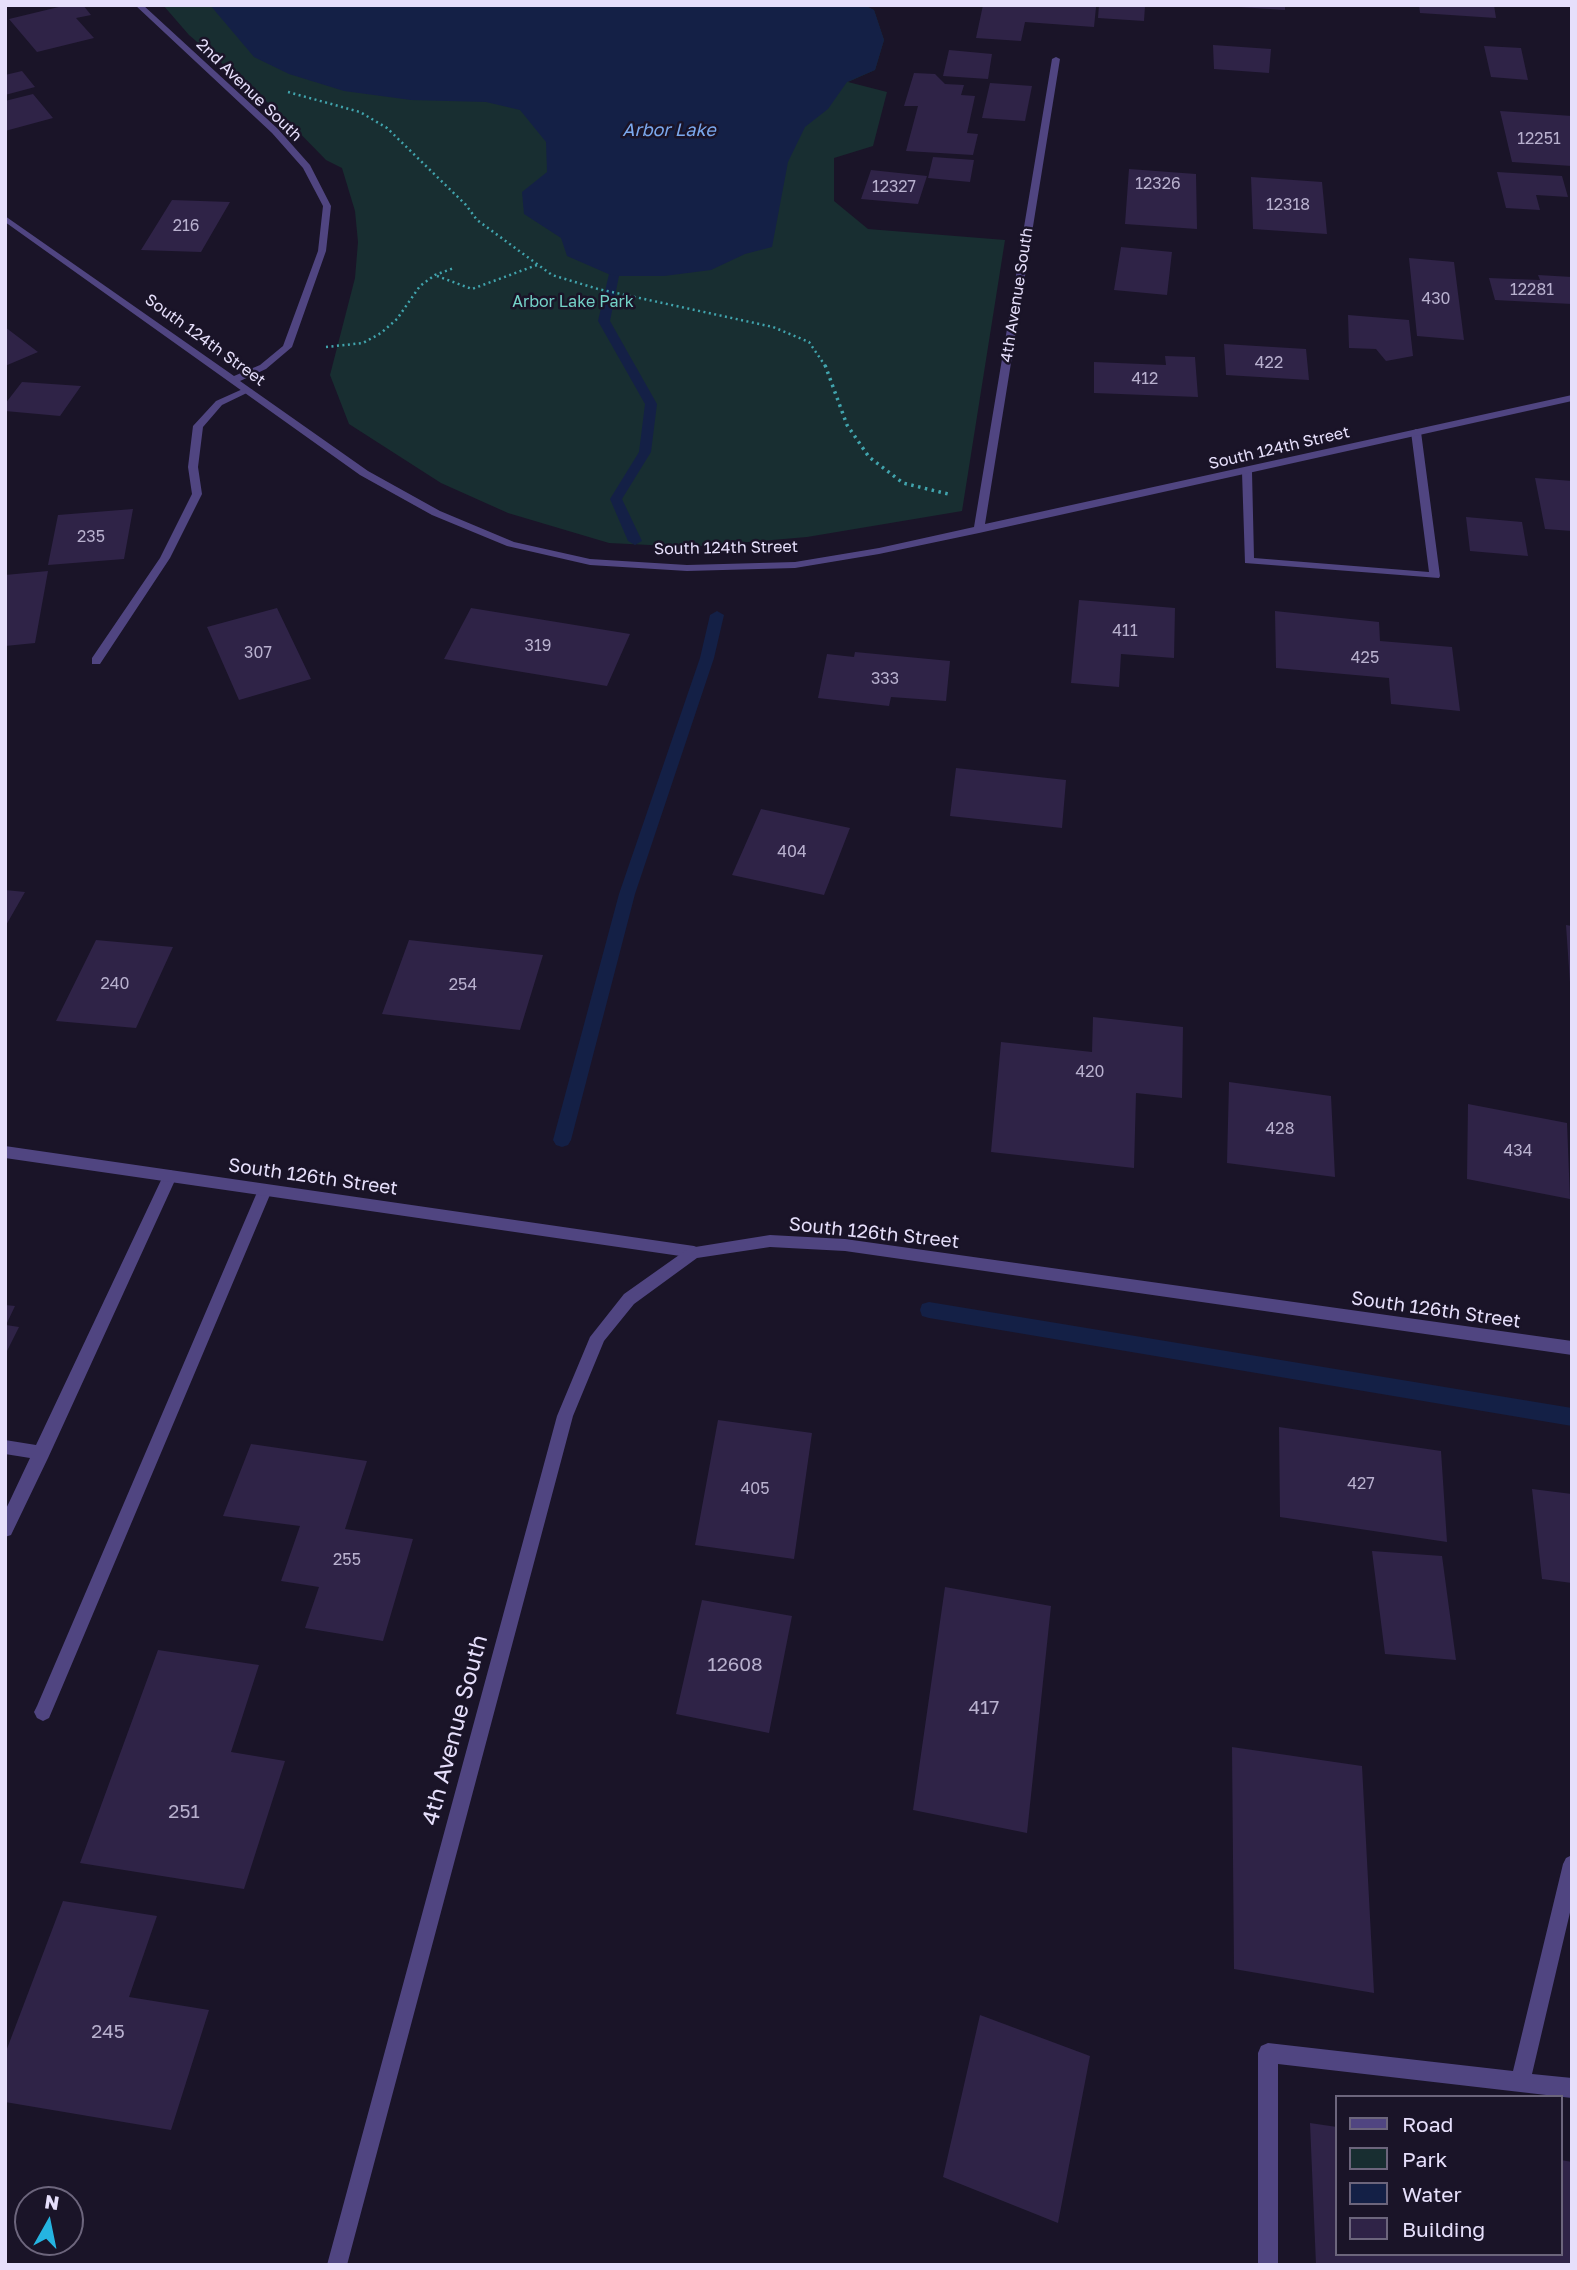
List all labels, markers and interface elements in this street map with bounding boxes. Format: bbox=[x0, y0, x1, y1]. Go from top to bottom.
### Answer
street label: 2nd Avenue South bbox=[192, 35, 306, 145]
water label: Arbor Lake bbox=[622, 119, 716, 141]
house number: 12251 bbox=[1517, 129, 1561, 149]
house number: 12326 bbox=[1135, 174, 1181, 194]
house number: 12327 bbox=[872, 177, 916, 197]
house number: 12318 bbox=[1266, 195, 1310, 215]
house number: 216 bbox=[173, 216, 199, 236]
street label: 4th Avenue South bbox=[997, 226, 1037, 364]
house number: 12281 bbox=[1510, 280, 1554, 300]
house number: 430 bbox=[1421, 289, 1451, 309]
street label: South 124th Street bbox=[141, 290, 269, 390]
park label: Arbor Lake Park bbox=[512, 292, 634, 312]
house number: 422 bbox=[1255, 353, 1283, 373]
house number: 412 bbox=[1132, 369, 1158, 389]
street label: South 124th Street bbox=[1207, 422, 1351, 474]
house number: 235 bbox=[77, 527, 105, 547]
street label: South 124th Street bbox=[654, 537, 798, 559]
house number: 411 bbox=[1112, 621, 1138, 641]
house number: 319 bbox=[525, 636, 551, 656]
house number: 307 bbox=[244, 643, 272, 663]
house number: 425 bbox=[1351, 648, 1379, 668]
house number: 333 bbox=[871, 669, 899, 689]
house number: 404 bbox=[777, 842, 807, 862]
house number: 240 bbox=[101, 974, 129, 994]
house number: 254 bbox=[449, 975, 477, 995]
house number: 420 bbox=[1076, 1062, 1104, 1082]
house number: 428 bbox=[1266, 1119, 1294, 1139]
house number: 434 bbox=[1504, 1141, 1532, 1161]
street label: South 126th Street bbox=[227, 1154, 399, 1200]
street label: South 126th Street bbox=[788, 1213, 960, 1253]
street label: South 126th Street bbox=[1350, 1287, 1522, 1333]
house number: 427 bbox=[1347, 1474, 1375, 1494]
house number: 405 bbox=[741, 1479, 769, 1499]
house number: 255 bbox=[333, 1550, 361, 1570]
street label: 4th Avenue South bbox=[416, 1632, 494, 1828]
house number: 12608 bbox=[707, 1654, 763, 1676]
house number: 417 bbox=[969, 1697, 999, 1719]
house number: 251 bbox=[168, 1801, 200, 1823]
house number: 245 bbox=[91, 2021, 125, 2043]
legend bbox=[1336, 2095, 1563, 2256]
text: Road bbox=[1402, 2111, 1453, 2137]
text: Park bbox=[1402, 2146, 1447, 2172]
text: Water bbox=[1402, 2181, 1462, 2207]
north arrow bbox=[14, 2186, 84, 2256]
text: N bbox=[43, 2189, 61, 2214]
text: Building bbox=[1402, 2216, 1485, 2242]

